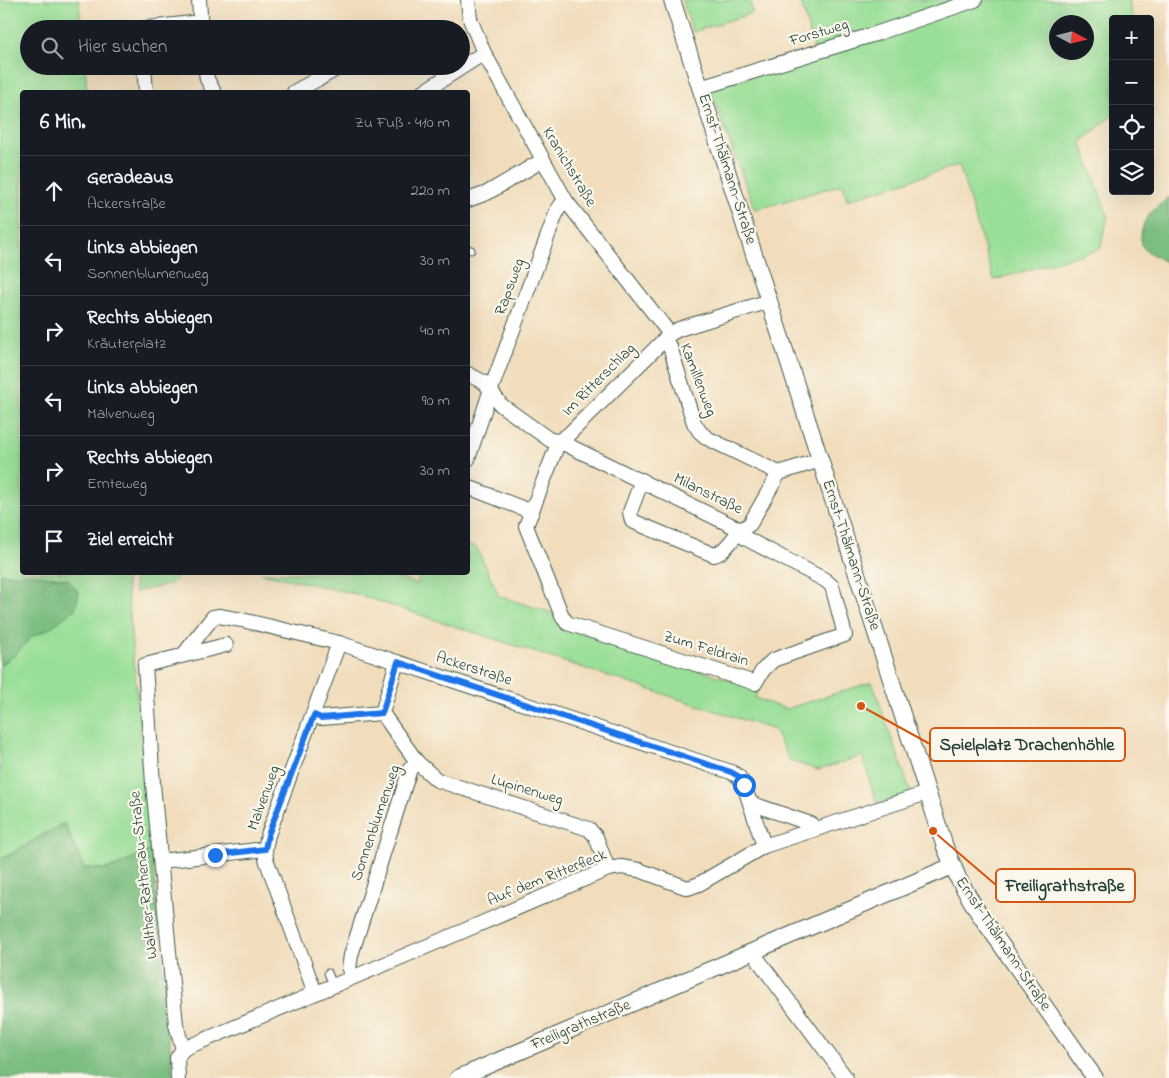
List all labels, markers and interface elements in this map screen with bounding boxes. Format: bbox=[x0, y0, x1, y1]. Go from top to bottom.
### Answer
street label: Forstweg bbox=[786, 13, 851, 54]
north arrow bbox=[1049, 15, 1094, 60]
map controls bbox=[1109, 15, 1154, 195]
button: + bbox=[1109, 15, 1154, 60]
search box bbox=[20, 20, 470, 75]
icon: search bbox=[38, 34, 66, 62]
text: Hier suchen bbox=[78, 34, 167, 61]
button: − bbox=[1109, 60, 1154, 105]
street label: Ernst-Thälmann-Straße bbox=[691, 91, 763, 248]
button: locate bbox=[1109, 105, 1154, 150]
text: 6 Min. bbox=[40, 108, 86, 138]
text: Zu Fuß · 410 m bbox=[355, 111, 450, 135]
street label: Kranichstraße bbox=[536, 122, 603, 212]
button: layers bbox=[1109, 150, 1154, 195]
text: Geradeaus bbox=[87, 165, 174, 192]
icon: ahead bbox=[40, 177, 68, 205]
text: 220 m bbox=[411, 179, 450, 203]
text: Ackerstraße bbox=[87, 192, 166, 216]
text: Links abbiegen bbox=[87, 235, 198, 262]
icon: left bbox=[40, 247, 68, 275]
text: 30 m bbox=[420, 249, 450, 273]
street label: Rapsweg bbox=[489, 255, 531, 319]
text: Sonnenblumenweg bbox=[87, 262, 209, 286]
text: Rechts abbiegen bbox=[87, 305, 212, 332]
icon: right bbox=[40, 317, 68, 345]
text: 40 m bbox=[420, 319, 450, 343]
text: Kräuterplatz bbox=[87, 332, 166, 356]
street label: Im Ritterschlag bbox=[557, 338, 641, 422]
street label: Kamillenweg bbox=[673, 340, 723, 420]
text: Links abbiegen bbox=[87, 375, 198, 402]
icon: left bbox=[40, 387, 68, 415]
text: 90 m bbox=[422, 389, 450, 413]
text: Malvenweg bbox=[87, 402, 155, 426]
text: Rechts abbiegen bbox=[87, 445, 212, 472]
icon: right bbox=[40, 457, 68, 485]
text: 30 m bbox=[420, 459, 450, 483]
street label: Milanstraße bbox=[669, 467, 747, 521]
text: Ernteweg bbox=[87, 472, 147, 496]
street label: Ernst-Thälmann-Straße bbox=[815, 477, 887, 634]
icon: arrive bbox=[40, 527, 68, 555]
text: Ziel erreicht bbox=[87, 527, 174, 554]
street label: Zum Feldrain bbox=[660, 625, 752, 673]
street label: Ackerstraße bbox=[433, 645, 516, 693]
callout: Spielplatz Drachenhöhle bbox=[930, 728, 1125, 761]
text: Spielplatz Drachenhöhle bbox=[940, 733, 1115, 759]
street label: Malvenweg bbox=[241, 762, 287, 834]
street label: Sonnenblumenweg bbox=[345, 762, 407, 884]
street label: Lupinenweg bbox=[488, 768, 566, 812]
route start bbox=[733, 774, 756, 797]
street label: Walther-Rathenau-Straße bbox=[123, 789, 165, 960]
street label: Auf dem Ritterfleck bbox=[484, 843, 611, 913]
route end bbox=[204, 844, 227, 867]
callout: Freiligrathstraße bbox=[996, 869, 1135, 902]
street label: Ernst-Thälmann-Straße bbox=[949, 872, 1057, 1017]
text: Freiligrathstraße bbox=[1004, 874, 1126, 901]
street label: Freiligrathstraße bbox=[527, 993, 635, 1057]

